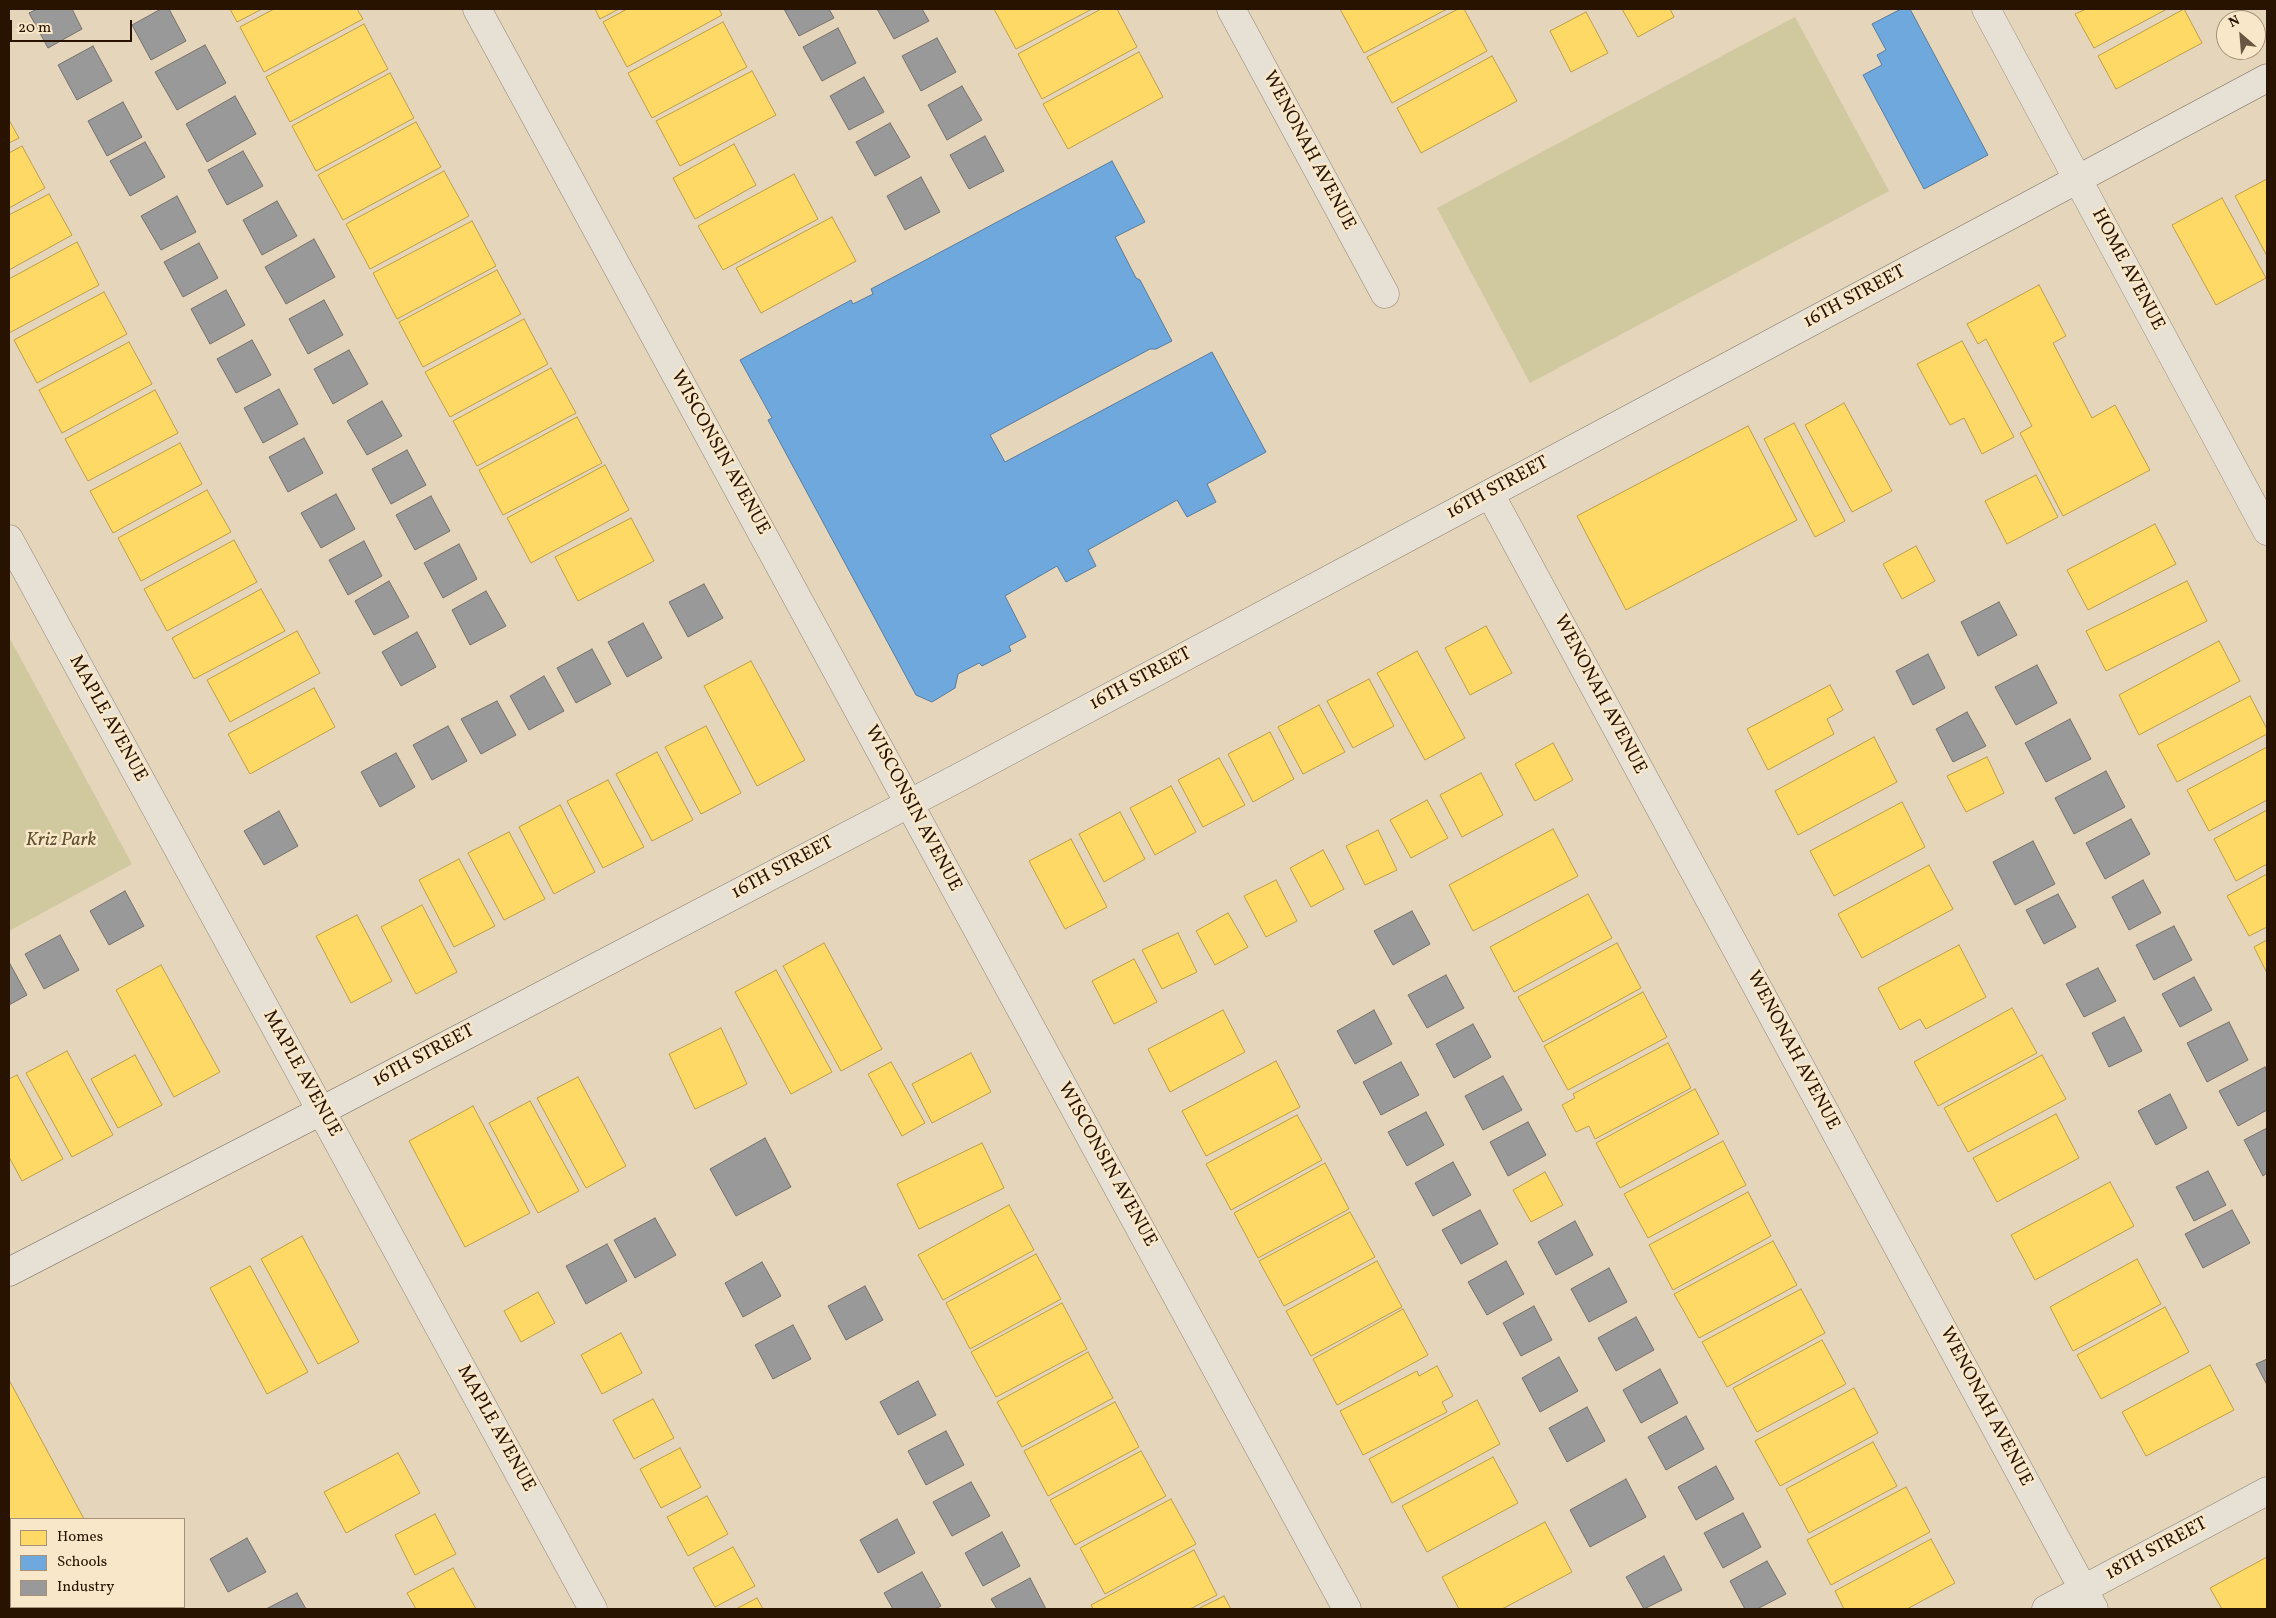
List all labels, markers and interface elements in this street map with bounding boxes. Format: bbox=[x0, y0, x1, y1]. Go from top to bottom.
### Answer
scale bar bbox=[12, 10, 135, 42]
north arrow bbox=[2216, 10, 2266, 60]
text: N bbox=[2226, 11, 2243, 33]
text: 20 m bbox=[18, 18, 51, 39]
street label: WENONAH AVENUE bbox=[1256, 68, 1360, 234]
street label: HOME AVENUE bbox=[2085, 205, 2169, 335]
street label: 16TH STREET bbox=[1800, 261, 1910, 335]
street label: WISCONSIN AVENUE bbox=[664, 367, 774, 539]
street label: 16TH STREET bbox=[1443, 452, 1553, 526]
street label: WENONAH AVENUE bbox=[1547, 612, 1651, 778]
street label: 16TH STREET bbox=[1086, 643, 1196, 717]
street label: MAPLE AVENUE bbox=[63, 652, 151, 786]
street label: WISCONSIN AVENUE bbox=[859, 722, 965, 896]
park label: Kriz Park bbox=[26, 831, 96, 853]
street label: 16TH STREET bbox=[728, 832, 838, 906]
street label: WENONAH AVENUE bbox=[1740, 968, 1844, 1134]
street label: MAPLE AVENUE bbox=[257, 1007, 345, 1141]
street label: 16TH STREET bbox=[369, 1020, 479, 1094]
street label: WISCONSIN AVENUE bbox=[1051, 1079, 1161, 1251]
street label: WENONAH AVENUE bbox=[1933, 1324, 2037, 1490]
street label: MAPLE AVENUE bbox=[451, 1362, 539, 1496]
street label: 18TH STREET bbox=[2102, 1513, 2212, 1587]
legend bbox=[10, 1518, 185, 1608]
text: Homes bbox=[57, 1527, 103, 1548]
text: Schools bbox=[57, 1552, 107, 1573]
text: Industry bbox=[57, 1577, 114, 1598]

